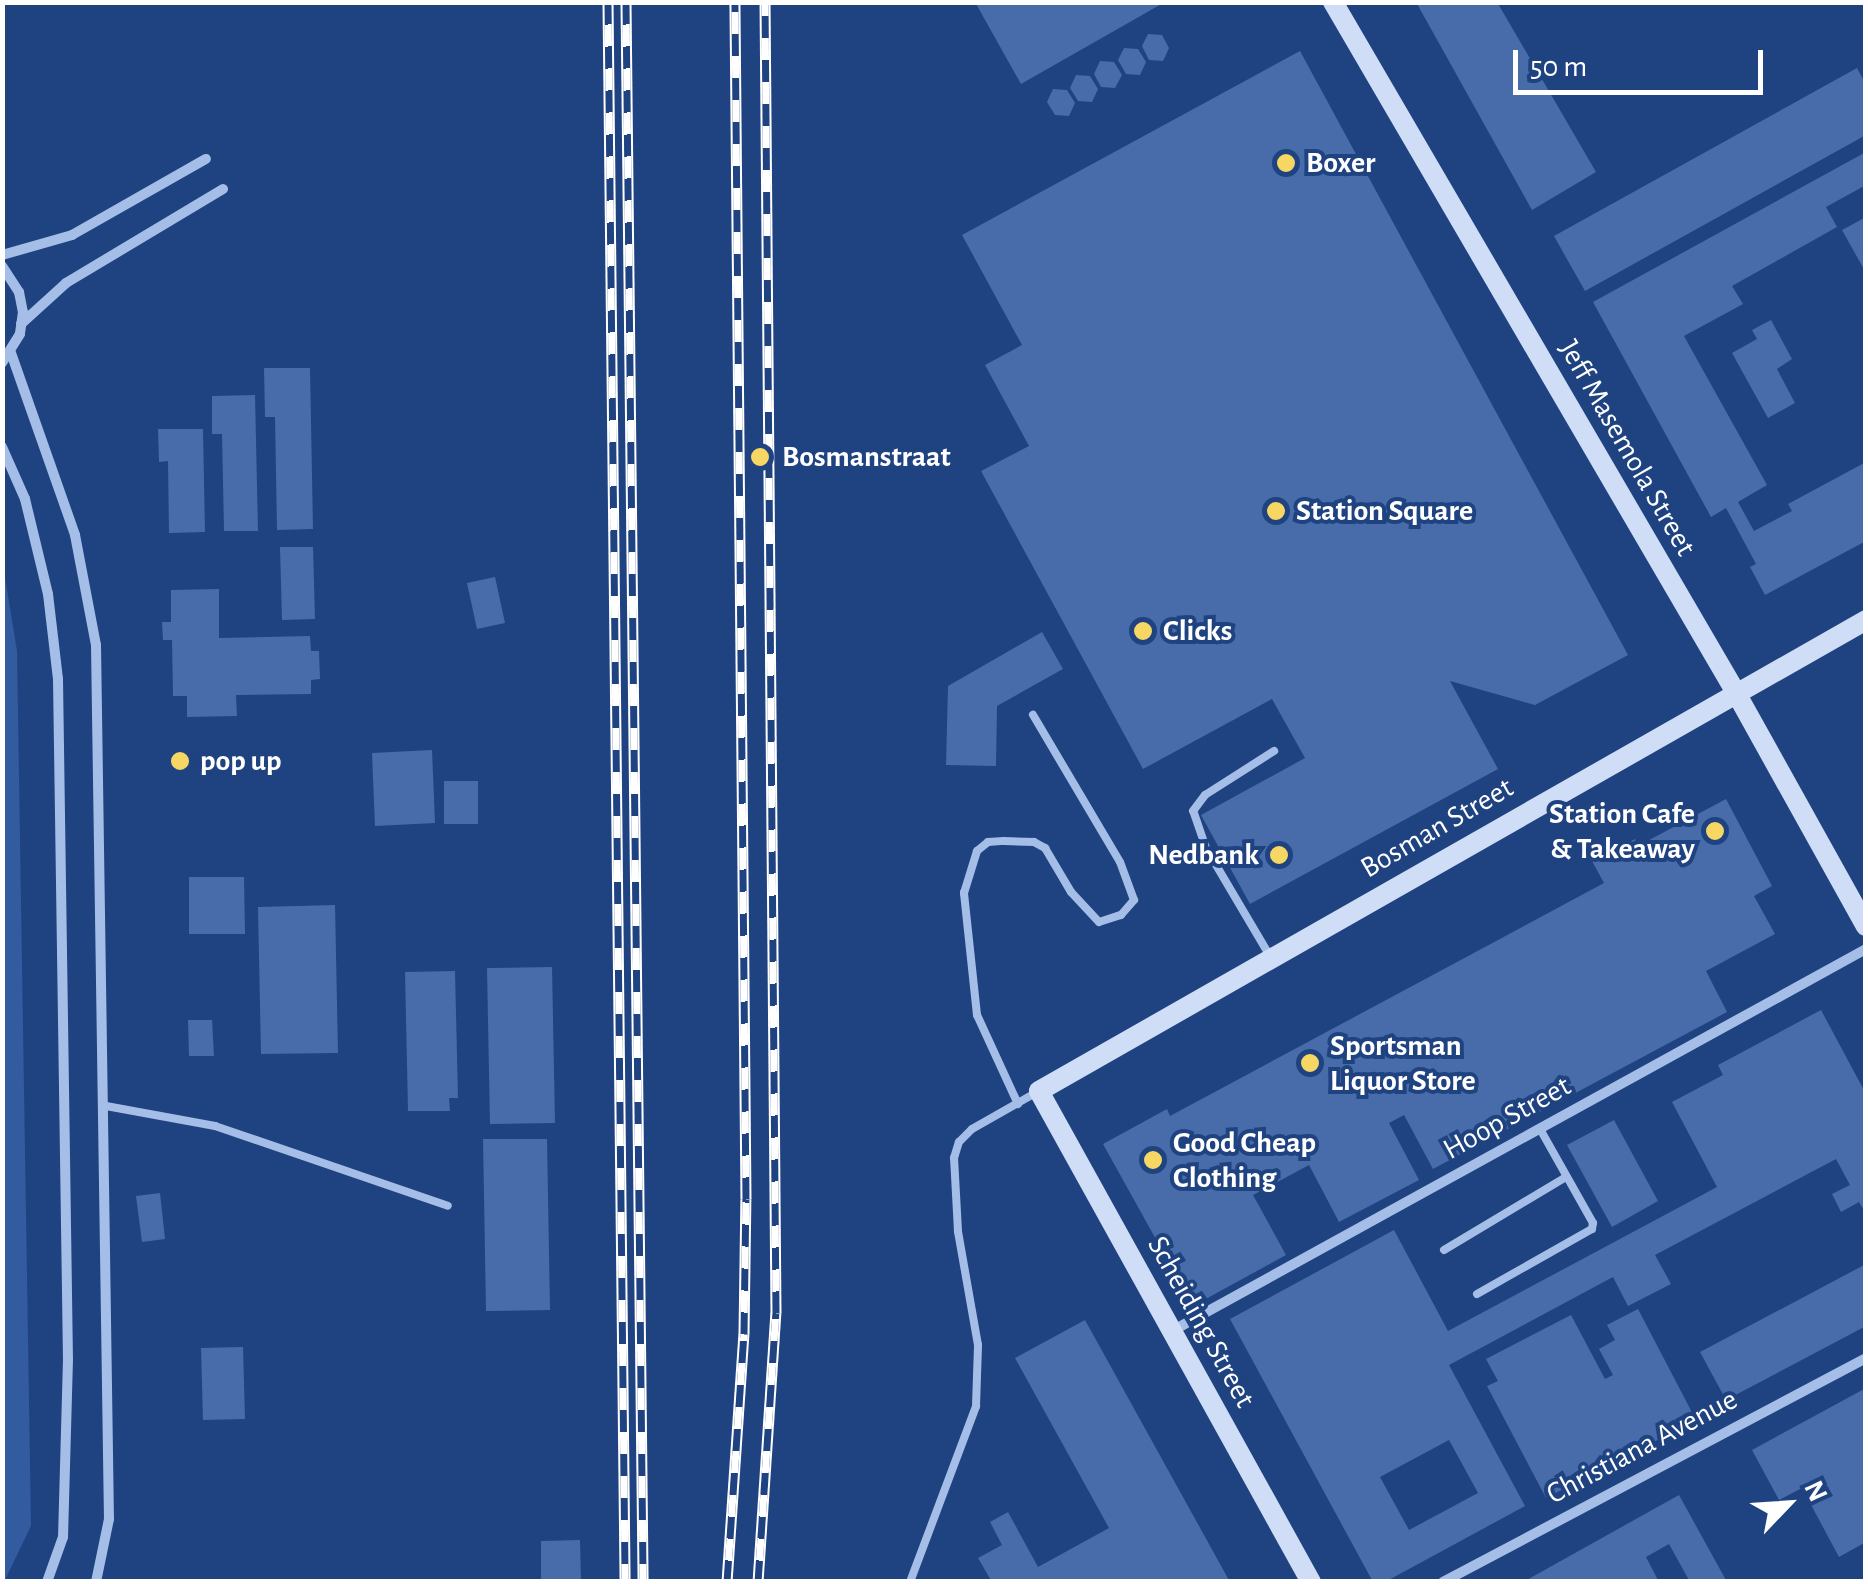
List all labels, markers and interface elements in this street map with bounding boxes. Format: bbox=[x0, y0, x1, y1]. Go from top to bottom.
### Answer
scale bar bbox=[1518, 30, 1768, 92]
text: 50 m bbox=[1530, 52, 1587, 82]
place label: Boxer bbox=[1306, 145, 1375, 181]
marker: Boxer bbox=[1275, 152, 1297, 174]
street label: Jeff Masemola Street bbox=[1551, 334, 1703, 562]
place label: Bosmanstraat bbox=[782, 439, 951, 475]
marker: Bosmanstraat bbox=[747, 444, 773, 470]
place label: Station Square bbox=[1296, 493, 1473, 529]
marker: Station Square bbox=[1265, 500, 1287, 522]
place label: Clicks bbox=[1163, 613, 1232, 649]
marker: Clicks bbox=[1132, 620, 1154, 642]
place label: pop up bbox=[200, 743, 282, 779]
marker: pop up bbox=[169, 750, 191, 772]
street label: Bosman Street bbox=[1354, 770, 1520, 886]
place label: Station Cafe & Takeaway bbox=[1549, 796, 1695, 866]
marker: Station Cafe & Takeaway bbox=[1704, 820, 1726, 842]
place label: Nedbank bbox=[1148, 837, 1259, 873]
marker: Nedbank bbox=[1268, 844, 1290, 866]
place label: Sportsman Liquor Store bbox=[1330, 1028, 1476, 1098]
marker: Sportsman Liquor Store bbox=[1299, 1052, 1321, 1074]
street label: Hoop Street bbox=[1437, 1068, 1577, 1168]
place label: Good Cheap Clothing bbox=[1173, 1125, 1316, 1196]
marker: Good Cheap Clothing bbox=[1142, 1149, 1164, 1171]
street label: Scheiding Street bbox=[1139, 1230, 1263, 1414]
street label: Christiana Avenue bbox=[1540, 1382, 1744, 1512]
north arrow bbox=[1738, 1454, 1838, 1554]
text: N bbox=[1798, 1477, 1832, 1506]

